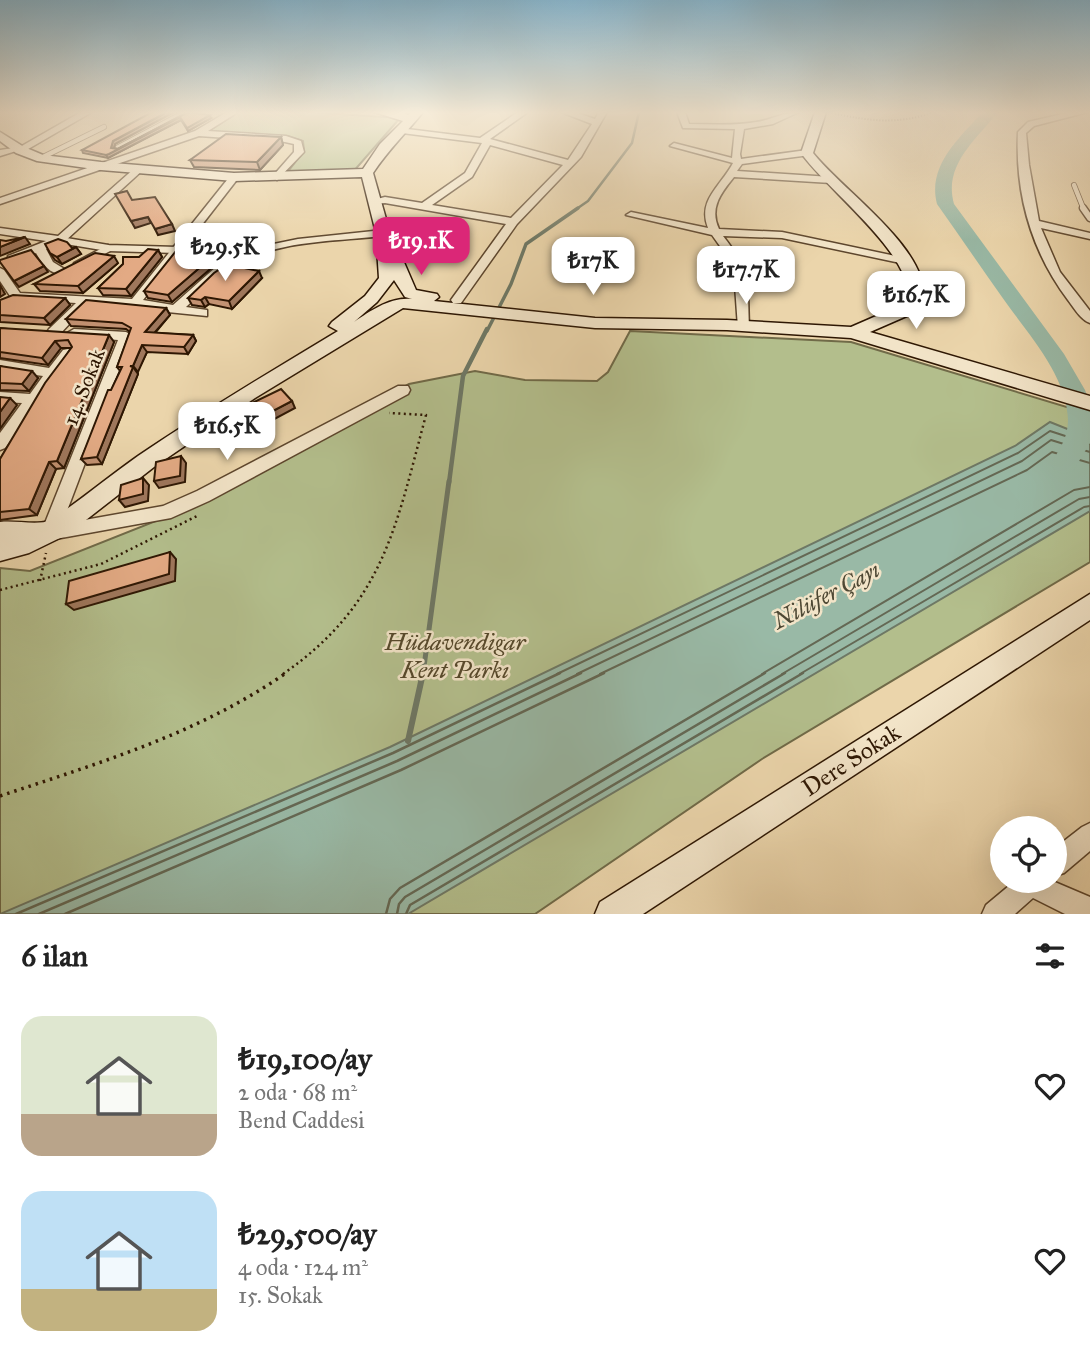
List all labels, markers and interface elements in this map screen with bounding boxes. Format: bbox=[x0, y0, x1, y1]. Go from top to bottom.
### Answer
pin: ₺19.1K bbox=[364, 218, 478, 277]
pin: ₺29.5K bbox=[168, 224, 282, 283]
text: ₺19.1K bbox=[389, 226, 453, 254]
text: ₺29.5K bbox=[191, 232, 259, 260]
pin: ₺17K bbox=[552, 238, 634, 297]
text: ₺17K bbox=[568, 246, 618, 274]
pin: ₺17.7K bbox=[689, 246, 803, 306]
text: ₺17.7K bbox=[713, 255, 779, 283]
pin: ₺16.7K bbox=[859, 272, 973, 331]
text: ₺16.7K bbox=[883, 280, 949, 308]
street label: 14. Sokak bbox=[57, 345, 111, 429]
pin: ₺16.5K bbox=[170, 402, 284, 462]
text: ₺16.5K bbox=[194, 411, 260, 439]
water label: Nilüfer Çayı bbox=[766, 555, 884, 636]
park label: Hüdavendigar Kent Parkı bbox=[384, 627, 527, 685]
street label: Dere Sokak bbox=[796, 717, 907, 803]
map controls bbox=[990, 816, 1067, 893]
button: locate bbox=[990, 816, 1067, 893]
icon: filters bbox=[1031, 937, 1069, 975]
text: 6 ilan bbox=[21, 938, 88, 974]
text: ₺19,100/ay bbox=[238, 1041, 372, 1077]
icon: home bbox=[77, 1044, 161, 1128]
icon: heart bbox=[1031, 1067, 1069, 1105]
text: 2 oda · 68 m² bbox=[238, 1078, 357, 1106]
text: Bend Caddesi bbox=[238, 1106, 365, 1134]
text: ₺29,500/ay bbox=[238, 1216, 377, 1252]
icon: home bbox=[77, 1219, 161, 1303]
icon: heart bbox=[1031, 1242, 1069, 1280]
text: 4 oda · 124 m² bbox=[238, 1253, 368, 1281]
text: 15. Sokak bbox=[238, 1281, 323, 1309]

